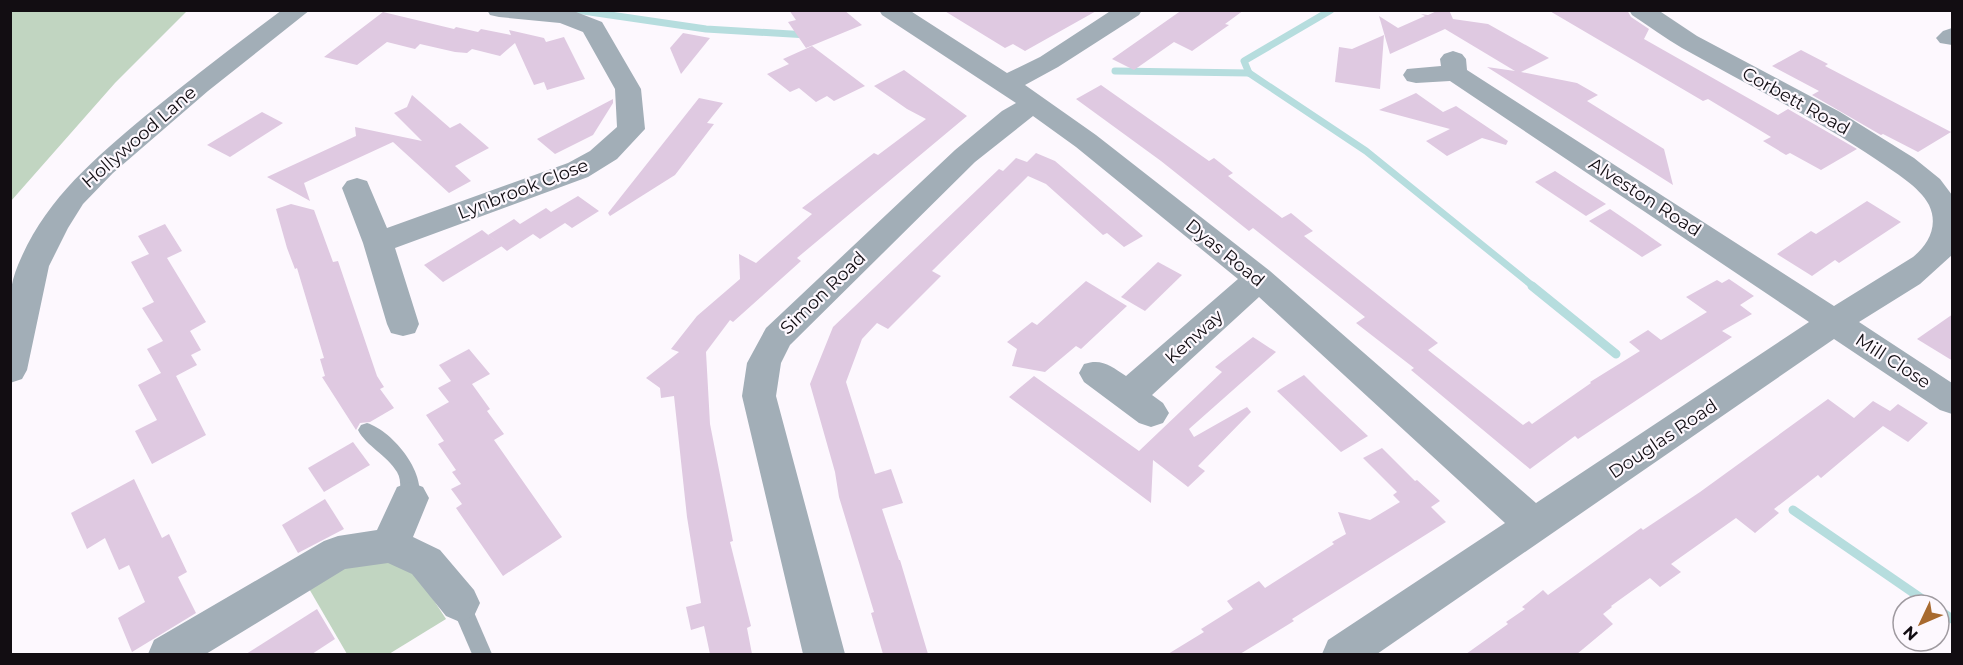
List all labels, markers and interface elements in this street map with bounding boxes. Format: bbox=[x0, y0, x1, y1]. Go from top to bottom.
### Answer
street label: Corbett Road bbox=[1738, 62, 1854, 140]
street label: Hollywood Lane bbox=[77, 81, 201, 193]
street label: Alveston Road bbox=[1585, 153, 1705, 241]
street label: Lynbrook Close bbox=[454, 154, 592, 224]
street label: Dyas Road bbox=[1181, 214, 1269, 292]
street label: Simon Road bbox=[776, 247, 870, 339]
street label: Kenway bbox=[1160, 305, 1228, 369]
street label: Mill Close bbox=[1851, 329, 1935, 393]
street label: Douglas Road bbox=[1604, 394, 1722, 484]
north arrow bbox=[1891, 593, 1951, 653]
text: N bbox=[1899, 622, 1922, 644]

